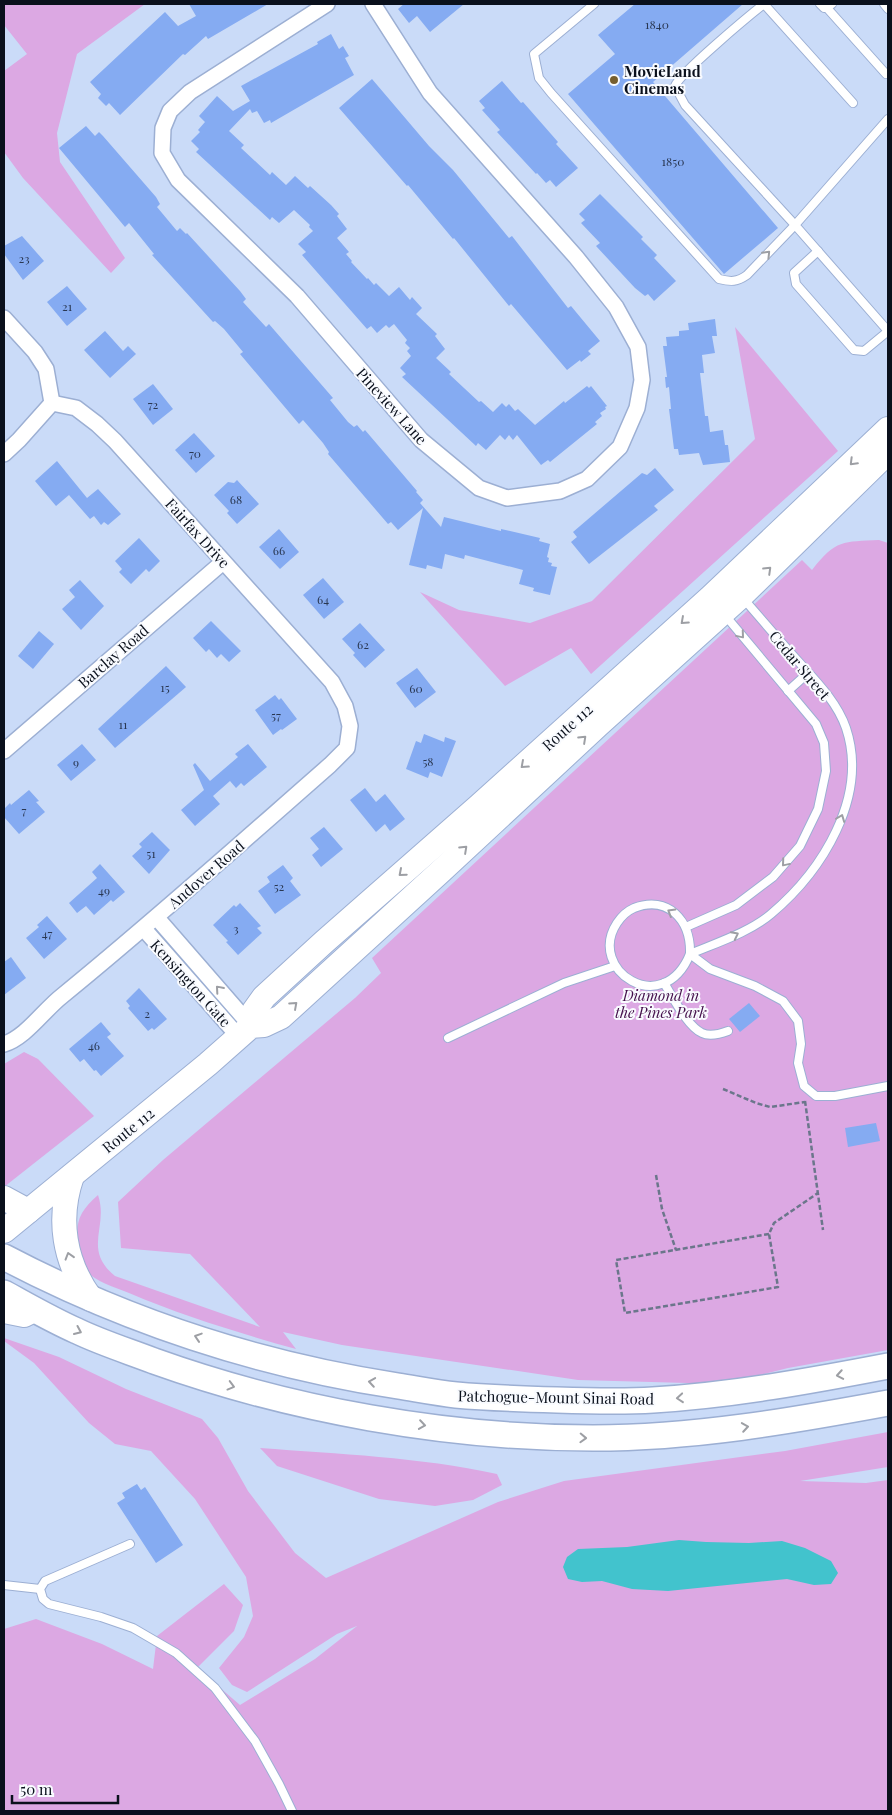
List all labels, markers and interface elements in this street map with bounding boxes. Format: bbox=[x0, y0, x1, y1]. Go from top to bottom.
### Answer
house number: 1840 bbox=[645, 16, 669, 32]
place label: MovieLand Cinemas bbox=[624, 61, 701, 98]
marker: MovieLand Cinemas bbox=[608, 74, 620, 86]
house number: 1850 bbox=[662, 153, 684, 169]
house number: 23 bbox=[18, 250, 30, 266]
one-way arrow bbox=[761, 251, 770, 260]
house number: 21 bbox=[62, 298, 73, 314]
street label: Pineview Lane bbox=[352, 363, 432, 449]
house number: 72 bbox=[148, 396, 159, 412]
house number: 70 bbox=[189, 445, 201, 461]
one-way arrow bbox=[850, 456, 859, 465]
house number: 68 bbox=[230, 491, 242, 507]
street label: Fairfax Drive bbox=[161, 494, 235, 572]
house number: 66 bbox=[273, 542, 285, 558]
one-way arrow bbox=[762, 567, 771, 576]
house number: 64 bbox=[317, 591, 329, 607]
one-way arrow bbox=[680, 615, 689, 624]
street label: Barclay Road bbox=[74, 620, 153, 692]
street label: Cedar Street bbox=[765, 626, 835, 704]
one-way arrow bbox=[736, 629, 745, 638]
house number: 62 bbox=[357, 636, 369, 652]
house number: 15 bbox=[160, 679, 170, 695]
house number: 60 bbox=[409, 680, 423, 696]
street label: Route 112 bbox=[537, 699, 597, 755]
house number: 57 bbox=[271, 707, 281, 723]
house number: 11 bbox=[119, 716, 128, 732]
one-way arrow bbox=[577, 735, 586, 744]
house number: 58 bbox=[422, 753, 434, 769]
house number: 9 bbox=[73, 754, 79, 770]
one-way arrow bbox=[520, 759, 529, 768]
house number: 7 bbox=[22, 802, 27, 818]
one-way arrow bbox=[835, 814, 845, 823]
street label: Andover Road bbox=[163, 835, 248, 913]
house number: 51 bbox=[146, 845, 156, 861]
one-way arrow bbox=[459, 846, 468, 855]
one-way arrow bbox=[783, 857, 791, 866]
one-way arrow bbox=[399, 867, 408, 876]
house number: 52 bbox=[274, 878, 285, 894]
house number: 49 bbox=[98, 882, 110, 898]
one-way arrow bbox=[668, 909, 677, 919]
house number: 3 bbox=[233, 920, 239, 936]
house number: 47 bbox=[42, 925, 52, 941]
one-way arrow bbox=[730, 931, 739, 941]
street label: Kensington Gate bbox=[146, 935, 236, 1031]
park label: Diamond in the Pines Park bbox=[615, 985, 707, 1022]
one-way arrow bbox=[216, 986, 225, 995]
one-way arrow bbox=[288, 1002, 297, 1011]
house number: 2 bbox=[144, 1005, 150, 1021]
house number: 46 bbox=[88, 1037, 100, 1053]
street label: Route 112 bbox=[98, 1103, 158, 1157]
one-way arrow bbox=[65, 1252, 75, 1260]
one-way arrow bbox=[73, 1325, 82, 1336]
one-way arrow bbox=[194, 1333, 202, 1343]
one-way arrow bbox=[836, 1369, 845, 1380]
one-way arrow bbox=[367, 1377, 375, 1388]
one-way arrow bbox=[226, 1380, 235, 1390]
street label: Patchogue-Mount Sinai Road bbox=[458, 1385, 655, 1409]
one-way arrow bbox=[675, 1392, 683, 1403]
one-way arrow bbox=[418, 1419, 426, 1430]
one-way arrow bbox=[741, 1423, 750, 1433]
one-way arrow bbox=[580, 1433, 588, 1443]
scale bar bbox=[12, 1772, 119, 1804]
text: 50 m bbox=[20, 1779, 53, 1799]

